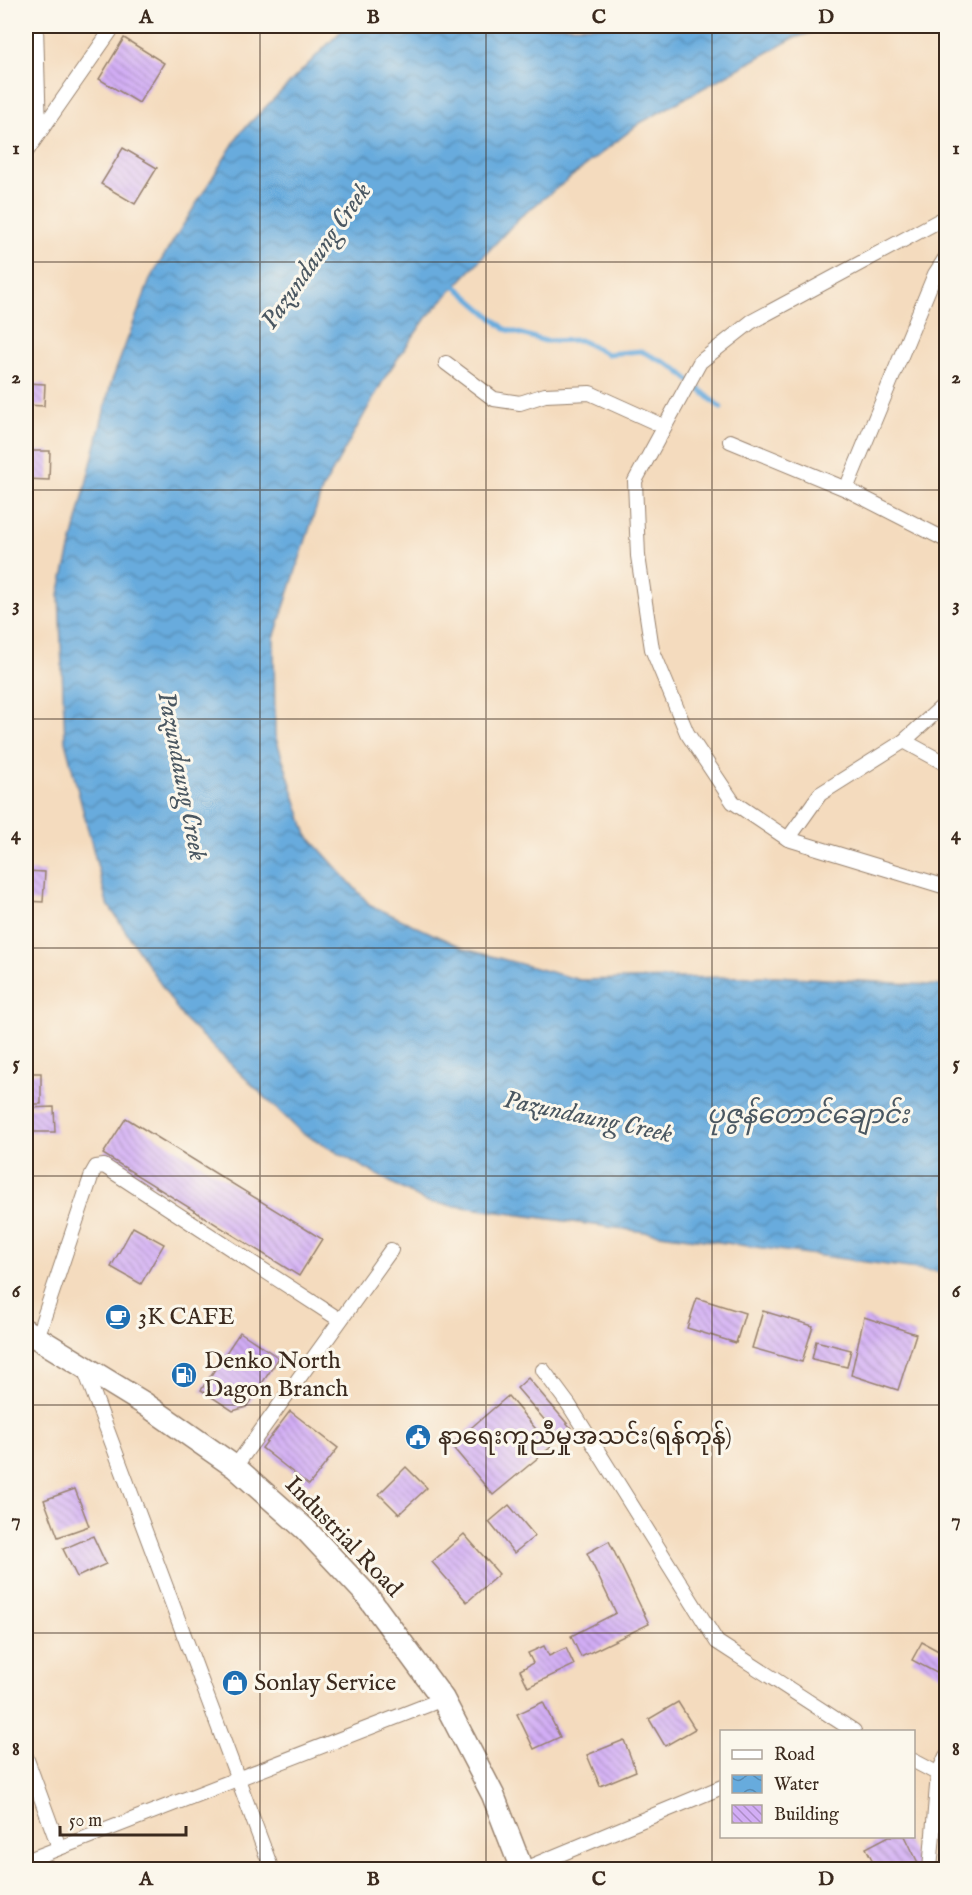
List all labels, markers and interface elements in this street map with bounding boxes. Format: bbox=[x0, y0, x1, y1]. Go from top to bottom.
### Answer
text: A bbox=[138, 5, 154, 30]
text: B bbox=[366, 5, 380, 30]
text: C bbox=[592, 5, 606, 30]
text: D bbox=[818, 5, 834, 30]
text: 1 bbox=[12, 136, 20, 161]
text: 1 bbox=[952, 136, 960, 161]
water label: Pazundaung Creek bbox=[253, 176, 380, 336]
text: 2 bbox=[11, 365, 21, 390]
text: 2 bbox=[951, 365, 961, 390]
text: 3 bbox=[12, 593, 20, 618]
text: 3 bbox=[952, 593, 960, 618]
water label: Pazundaung Creek bbox=[148, 689, 215, 864]
text: 4 bbox=[11, 822, 22, 847]
text: 4 bbox=[951, 822, 962, 847]
text: 5 bbox=[12, 1051, 20, 1076]
text: 5 bbox=[952, 1051, 960, 1076]
water label: Pazundaung Creek bbox=[500, 1083, 676, 1152]
water label: ပုဇွန်တောင်ချောင်း bbox=[707, 1096, 911, 1136]
text: 6 bbox=[12, 1279, 22, 1304]
text: 6 bbox=[952, 1279, 962, 1304]
cafe icon: 3K CAFE bbox=[103, 1302, 133, 1332]
place label: 3K CAFE bbox=[138, 1302, 235, 1333]
place label: Denko North Dagon Branch bbox=[204, 1346, 349, 1405]
fuel station icon: Denko North Dagon Branch bbox=[169, 1360, 199, 1390]
place label: နာရေးကူညီမှုအသင်း(ရန်ကုန်) bbox=[438, 1420, 732, 1455]
public building icon: နာရေးကူညီမှုအသင်း(ရန်ကုန်) bbox=[403, 1422, 433, 1452]
street label: Industrial Road bbox=[277, 1470, 409, 1604]
text: 7 bbox=[11, 1508, 21, 1533]
text: 7 bbox=[951, 1508, 961, 1533]
shop icon: Sonlay Service bbox=[220, 1668, 250, 1698]
place label: Sonlay Service bbox=[254, 1668, 396, 1699]
legend bbox=[720, 1730, 915, 1838]
text: 8 bbox=[12, 1737, 20, 1762]
text: 8 bbox=[952, 1737, 960, 1762]
text: Road bbox=[774, 1744, 815, 1767]
text: Water bbox=[774, 1774, 819, 1797]
scale bar bbox=[60, 1799, 186, 1837]
text: Building bbox=[774, 1804, 839, 1827]
text: 50 m bbox=[69, 1810, 102, 1833]
text: A bbox=[138, 1867, 154, 1892]
text: B bbox=[366, 1867, 380, 1892]
text: C bbox=[592, 1867, 606, 1892]
text: D bbox=[818, 1867, 834, 1892]

